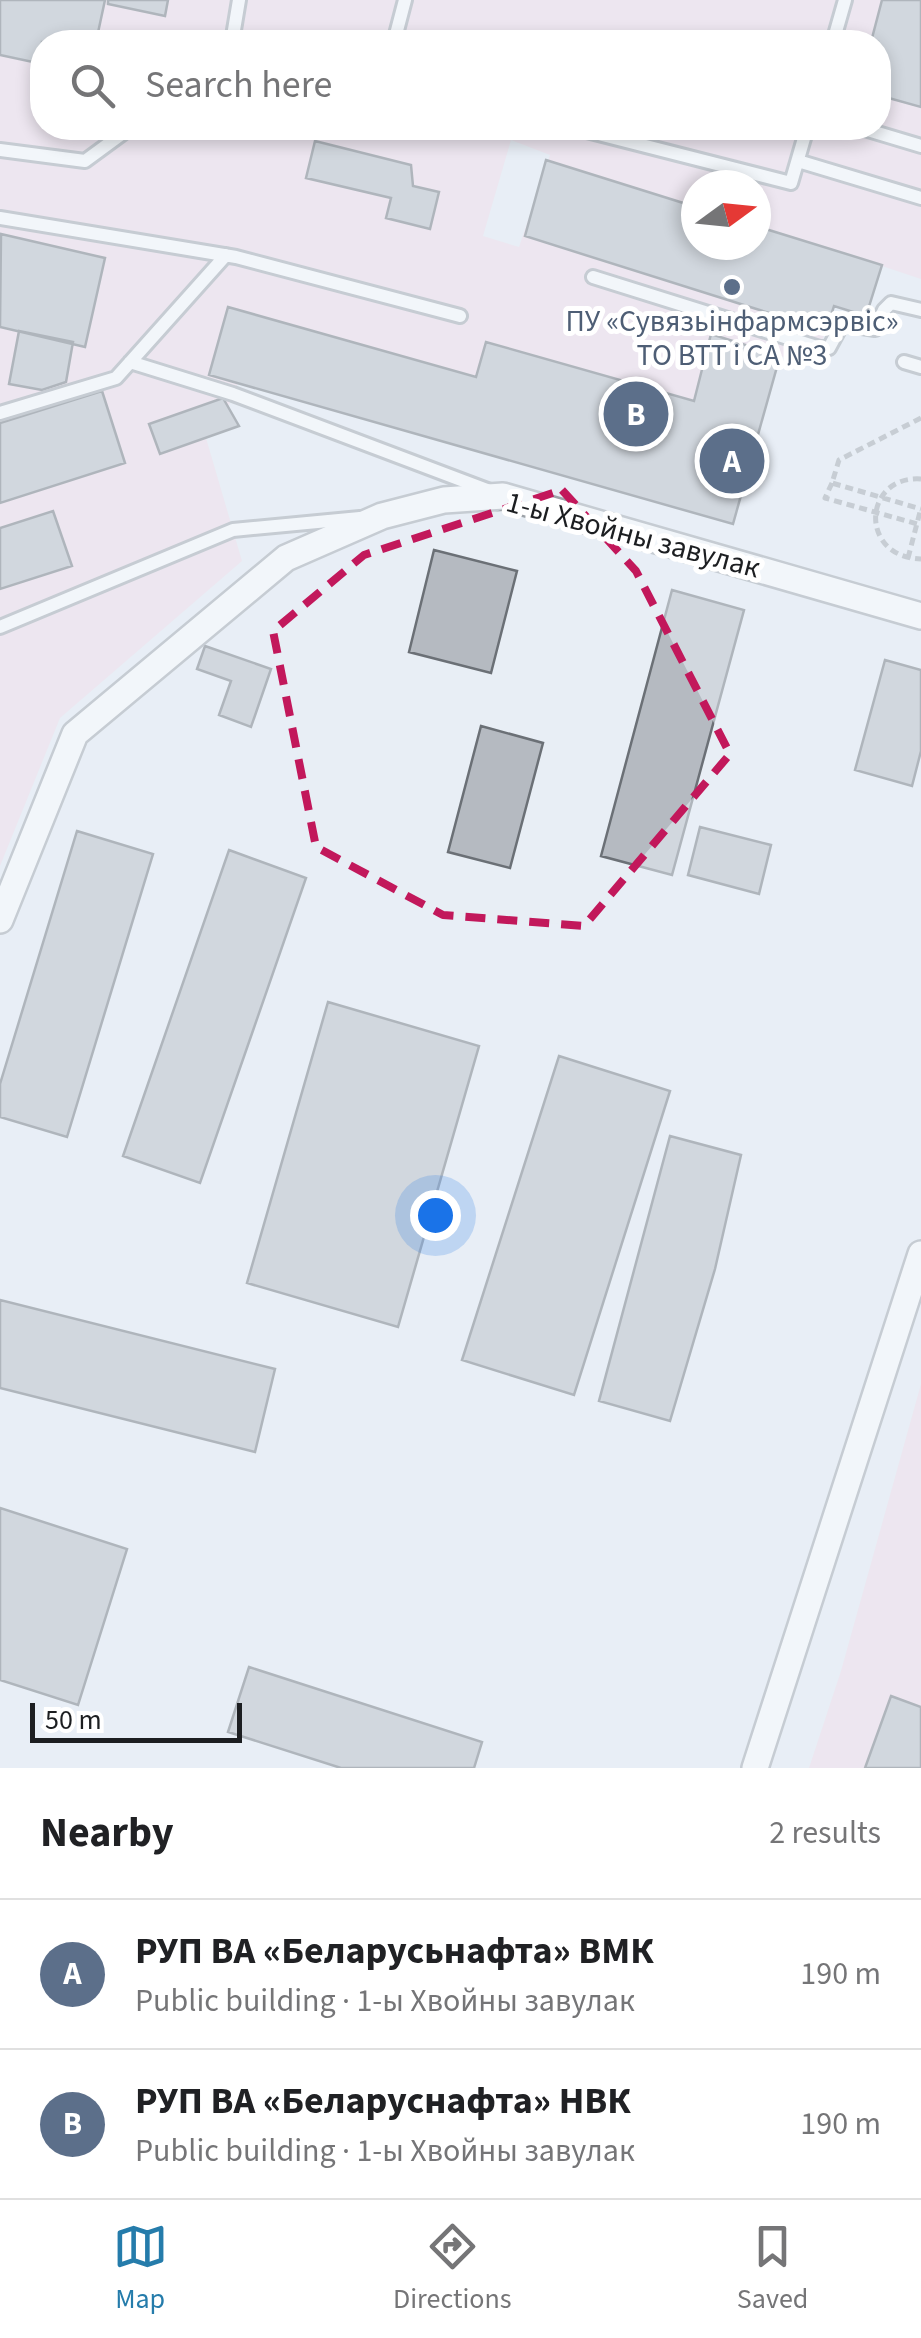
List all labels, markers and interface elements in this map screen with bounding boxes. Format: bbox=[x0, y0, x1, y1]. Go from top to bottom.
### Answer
search box bbox=[30, 30, 891, 140]
icon: search bbox=[65, 58, 120, 113]
text: Search here bbox=[145, 58, 332, 112]
north arrow bbox=[681, 170, 771, 260]
marker: ПУ «Сувязьінфармсэрвіс» ТО ВТТ і СА №3 bbox=[721, 276, 743, 298]
place label: ПУ «Сувязьінфармсэрвіс» ТО ВТТ і СА №3 bbox=[565, 300, 899, 377]
pin: B bbox=[604, 376, 668, 452]
pin: A bbox=[700, 424, 764, 498]
street label: 1-ы Хвойны завулак bbox=[501, 480, 765, 590]
your location bbox=[410, 1190, 461, 1241]
scale bar bbox=[30, 1698, 242, 1742]
text: 50 m bbox=[45, 1700, 102, 1740]
text: Nearby bbox=[40, 1803, 174, 1863]
text: 2 results bbox=[769, 1810, 881, 1856]
text: РУП ВА «Беларусьнафта» ВМК bbox=[135, 1924, 654, 1978]
text: A bbox=[63, 1951, 82, 1997]
text: 190 m bbox=[800, 1951, 881, 1997]
text: Public building · 1-ы Хвойны завулак bbox=[135, 1978, 635, 2024]
text: РУП ВА «Беларуснафта» НВК bbox=[135, 2074, 631, 2128]
text: B bbox=[63, 2101, 82, 2147]
text: 190 m bbox=[800, 2101, 881, 2147]
text: Public building · 1-ы Хвойны завулак bbox=[135, 2128, 635, 2174]
tab: Map bbox=[113, 2219, 168, 2319]
tab: Directions bbox=[393, 2219, 512, 2319]
tab: Saved bbox=[737, 2219, 808, 2319]

